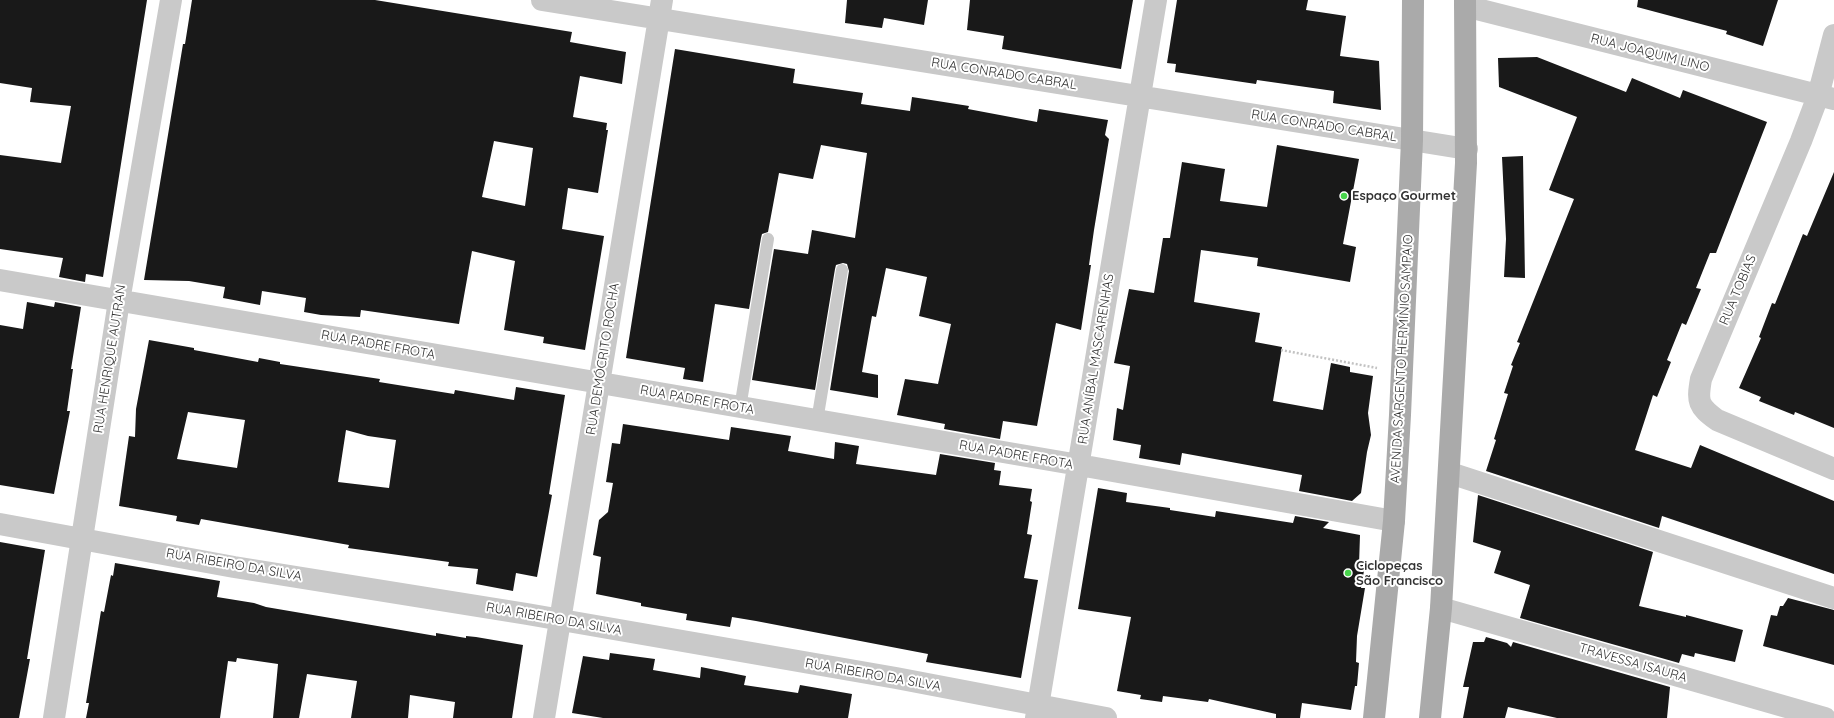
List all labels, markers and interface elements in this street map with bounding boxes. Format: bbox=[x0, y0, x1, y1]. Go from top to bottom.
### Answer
street label: RUA JOAQUIM LINO bbox=[1589, 31, 1711, 75]
street label: RUA CONRADO CABRAL bbox=[930, 55, 1078, 93]
street label: RUA CONRADO CABRAL bbox=[1250, 107, 1398, 145]
place label: Espaço Gourmet bbox=[1352, 188, 1456, 204]
marker: Espaço Gourmet bbox=[1339, 191, 1349, 201]
street label: AVENIDA SARGENTO HERMÍNIO SAMPAIO bbox=[1388, 234, 1416, 484]
street label: RUA TOBIAS bbox=[1716, 253, 1760, 327]
street label: RUA ANÍBAL MASCARENHAS bbox=[1075, 273, 1117, 445]
street label: RUA DEMÓCRITO ROCHA bbox=[583, 282, 623, 436]
street label: RUA HENRIQUE AUTRAN bbox=[91, 284, 129, 434]
street label: RUA PADRE FROTA bbox=[320, 327, 436, 363]
street label: RUA PADRE FROTA bbox=[639, 382, 755, 418]
street label: RUA PADRE FROTA bbox=[958, 437, 1074, 473]
street label: RUA RIBEIRO DA SILVA bbox=[165, 545, 303, 585]
place label: Ciclopeças São Francisco bbox=[1356, 558, 1443, 589]
marker: Ciclopeças São Francisco bbox=[1343, 568, 1353, 578]
street label: RUA RIBEIRO DA SILVA bbox=[485, 599, 623, 639]
street label: TRAVESSA ISAURA bbox=[1577, 640, 1689, 686]
street label: RUA RIBEIRO DA SILVA bbox=[804, 655, 942, 695]

